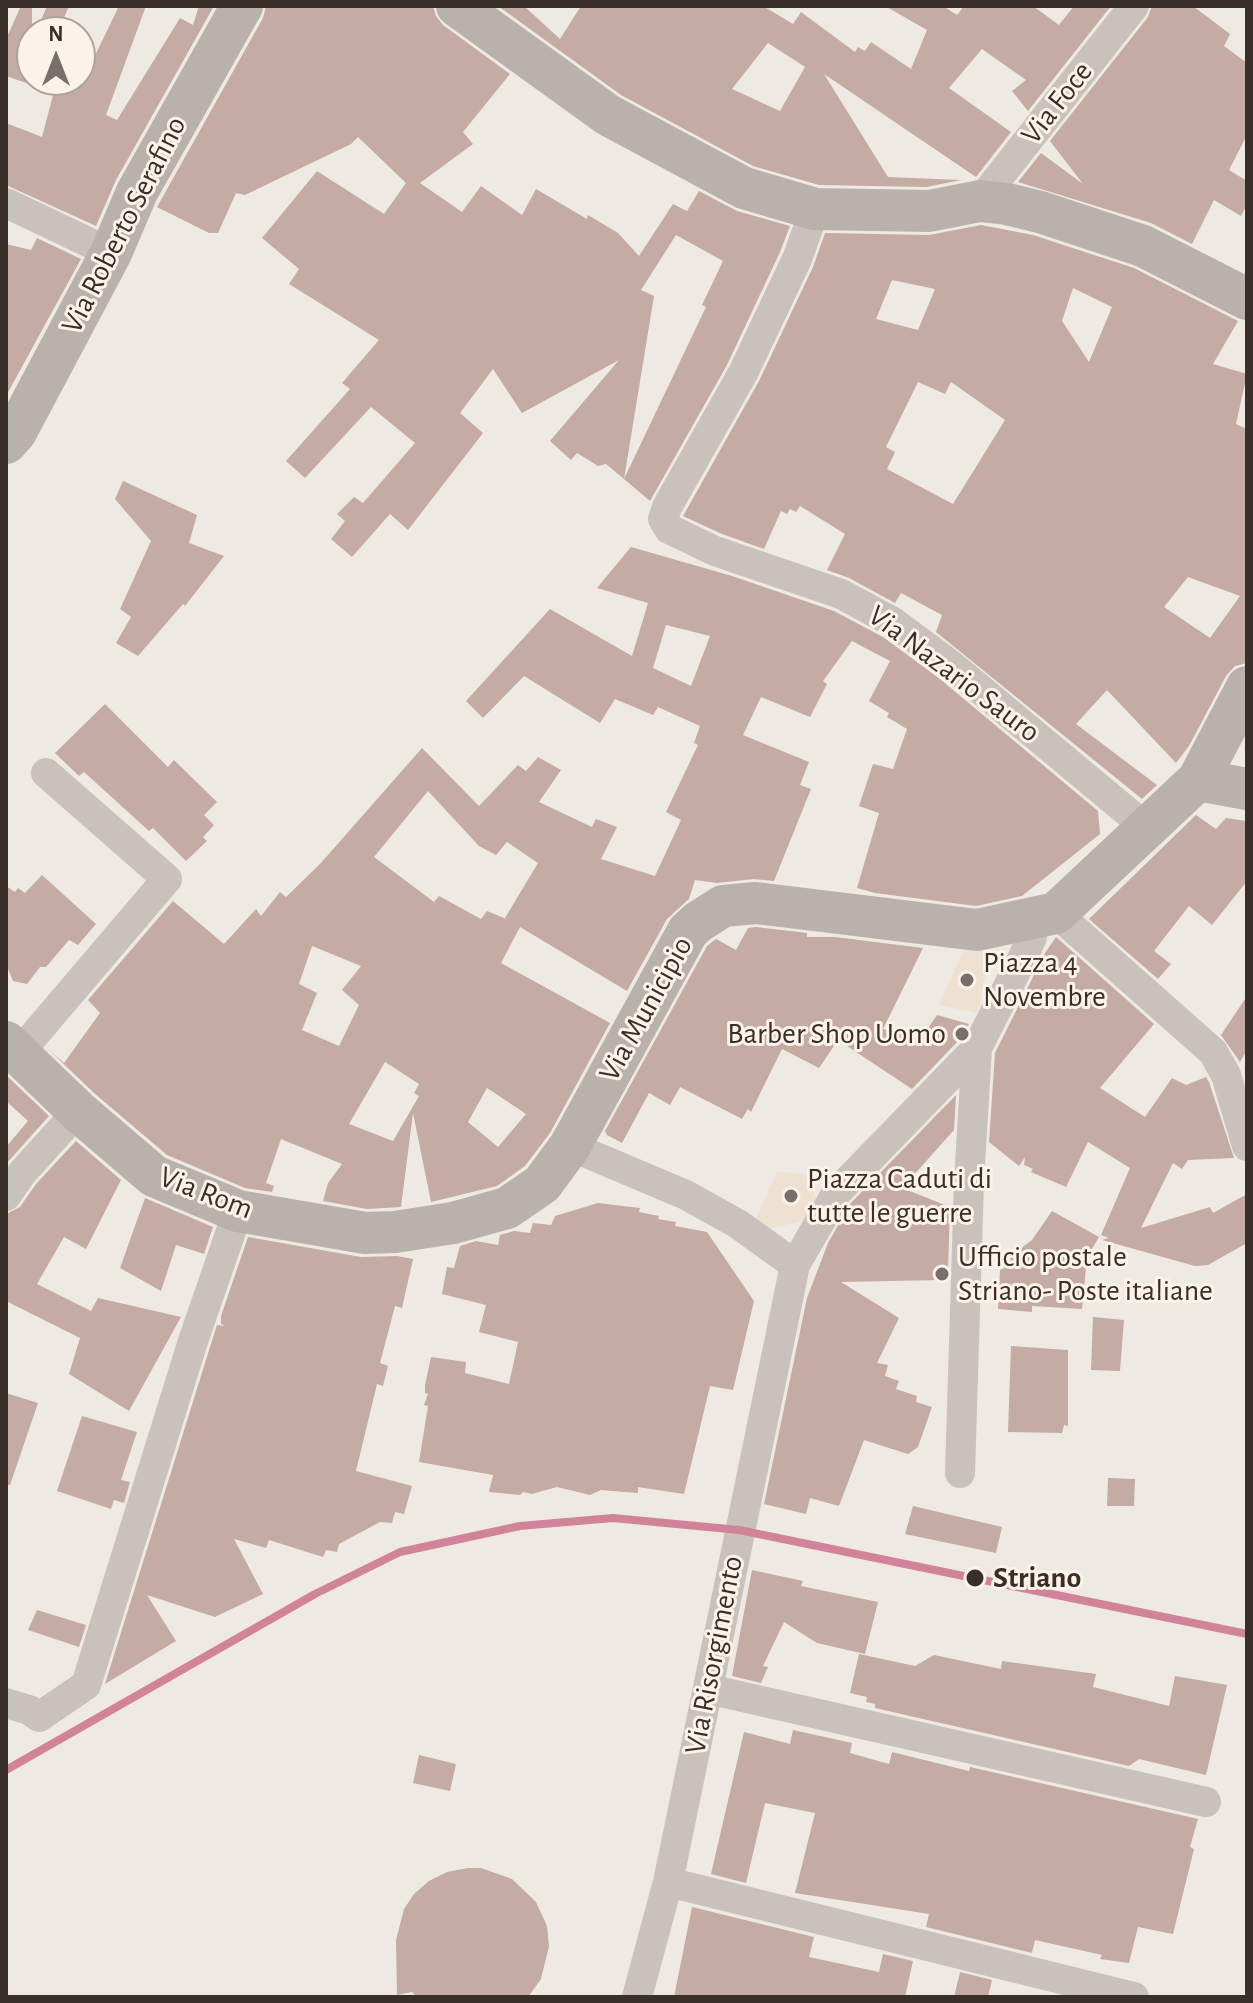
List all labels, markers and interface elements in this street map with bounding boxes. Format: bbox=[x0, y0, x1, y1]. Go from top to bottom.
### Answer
north arrow bbox=[16, 16, 96, 96]
text: N bbox=[48, 23, 64, 45]
street label: Via Foce bbox=[1014, 54, 1100, 152]
street label: Via Roberto Serafino bbox=[54, 111, 194, 339]
street label: Via Nazario Sauro bbox=[861, 598, 1047, 750]
street label: Via Municipio bbox=[592, 930, 700, 1088]
place label: Piazza 4 Novembre bbox=[983, 945, 1106, 1016]
marker: Piazza 4 Novembre bbox=[958, 971, 976, 989]
place label: Barber Shop Uomo bbox=[727, 1016, 946, 1052]
marker: Barber Shop Uomo bbox=[953, 1025, 971, 1043]
street label: Via Rom bbox=[154, 1159, 258, 1227]
place label: Piazza Caduti di tutte le guerre bbox=[807, 1161, 992, 1232]
marker: Piazza Caduti di tutte le guerre bbox=[782, 1187, 800, 1205]
place label: Ufficio postale Striano- Poste italiane bbox=[958, 1239, 1213, 1310]
marker: Ufficio postale Striano- Poste italiane bbox=[933, 1265, 951, 1283]
street label: Via Risorgimento bbox=[677, 1553, 751, 1757]
place label: Striano bbox=[993, 1560, 1081, 1596]
marker: Striano bbox=[964, 1567, 986, 1589]

